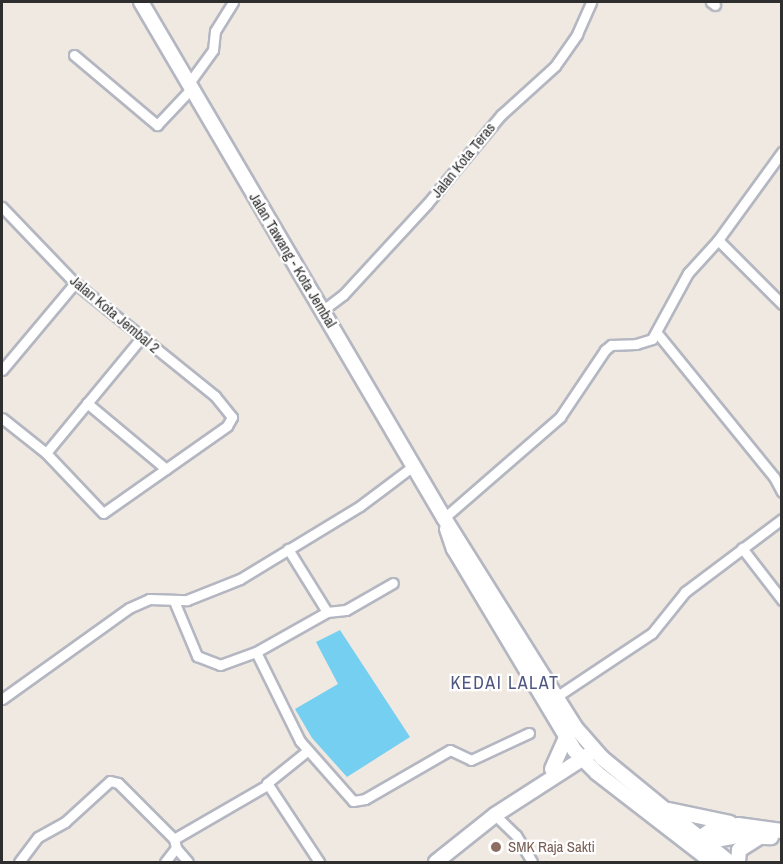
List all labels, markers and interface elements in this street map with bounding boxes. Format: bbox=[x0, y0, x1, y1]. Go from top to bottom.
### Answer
street label: Jalan Kota Teras bbox=[427, 119, 499, 201]
street label: Jalan Tawang - Kota Jembal bbox=[245, 189, 341, 331]
street label: Jalan Kota Jembal 2 bbox=[67, 271, 163, 357]
district label: KEDAI LALAT bbox=[451, 672, 559, 694]
place label: SMK Raja Sakti bbox=[508, 838, 595, 856]
marker: SMK Raja Sakti bbox=[489, 840, 503, 854]

